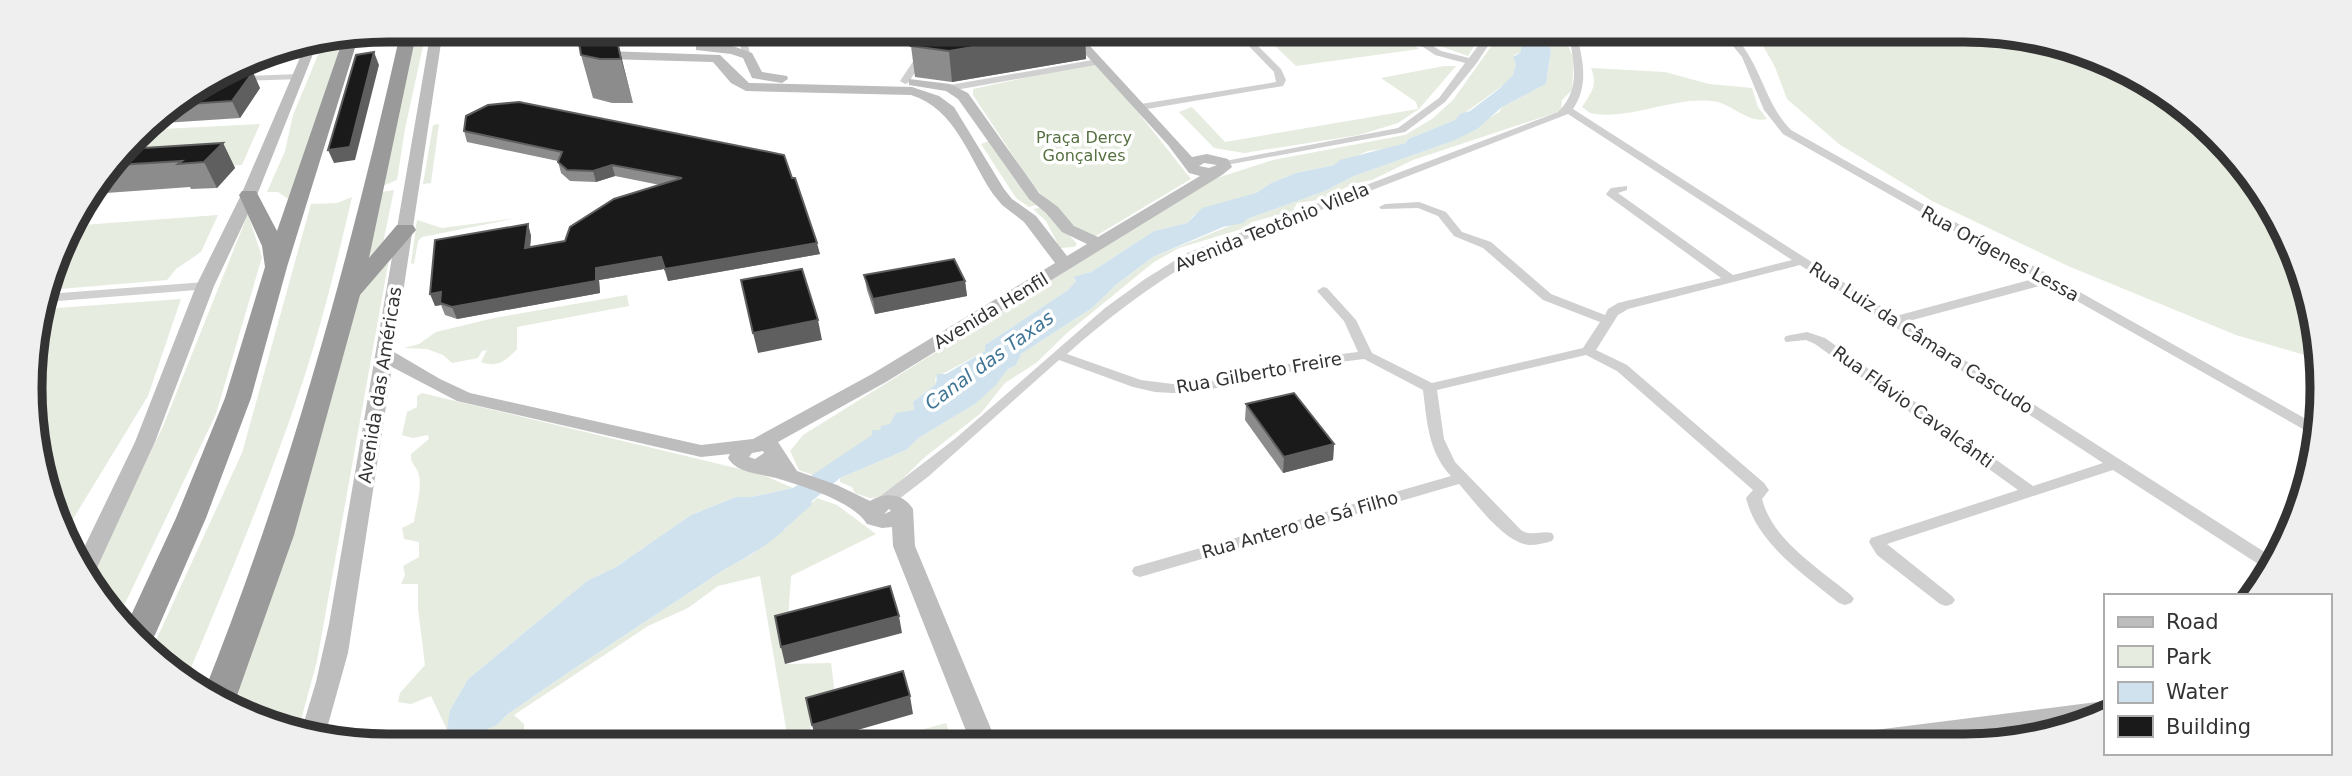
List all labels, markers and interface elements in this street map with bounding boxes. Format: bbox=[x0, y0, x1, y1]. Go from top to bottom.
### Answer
park label: Praça Dercy Gonçalves bbox=[1036, 128, 1132, 165]
street label: Avenida Teotônio Vilela bbox=[1172, 178, 1372, 275]
street label: Rua Orígenes Lessa bbox=[1918, 201, 2083, 306]
street label: Rua Luiz da Câmara Cascudo bbox=[1806, 257, 2037, 418]
street label: Avenida Henfil bbox=[930, 268, 1052, 353]
street label: Avenida das Américas bbox=[354, 285, 405, 485]
water label: Canal das Taxas bbox=[920, 306, 1058, 414]
street label: Rua Flávio Cavalcânti bbox=[1829, 341, 1998, 472]
street label: Rua Gilberto Freire bbox=[1175, 348, 1343, 397]
street label: Rua Antero de Sá Filho bbox=[1199, 486, 1400, 563]
legend bbox=[2104, 594, 2331, 755]
text: Road bbox=[2166, 610, 2219, 634]
text: Park bbox=[2166, 645, 2212, 669]
text: Water bbox=[2166, 680, 2228, 704]
text: Building bbox=[2166, 715, 2251, 739]

